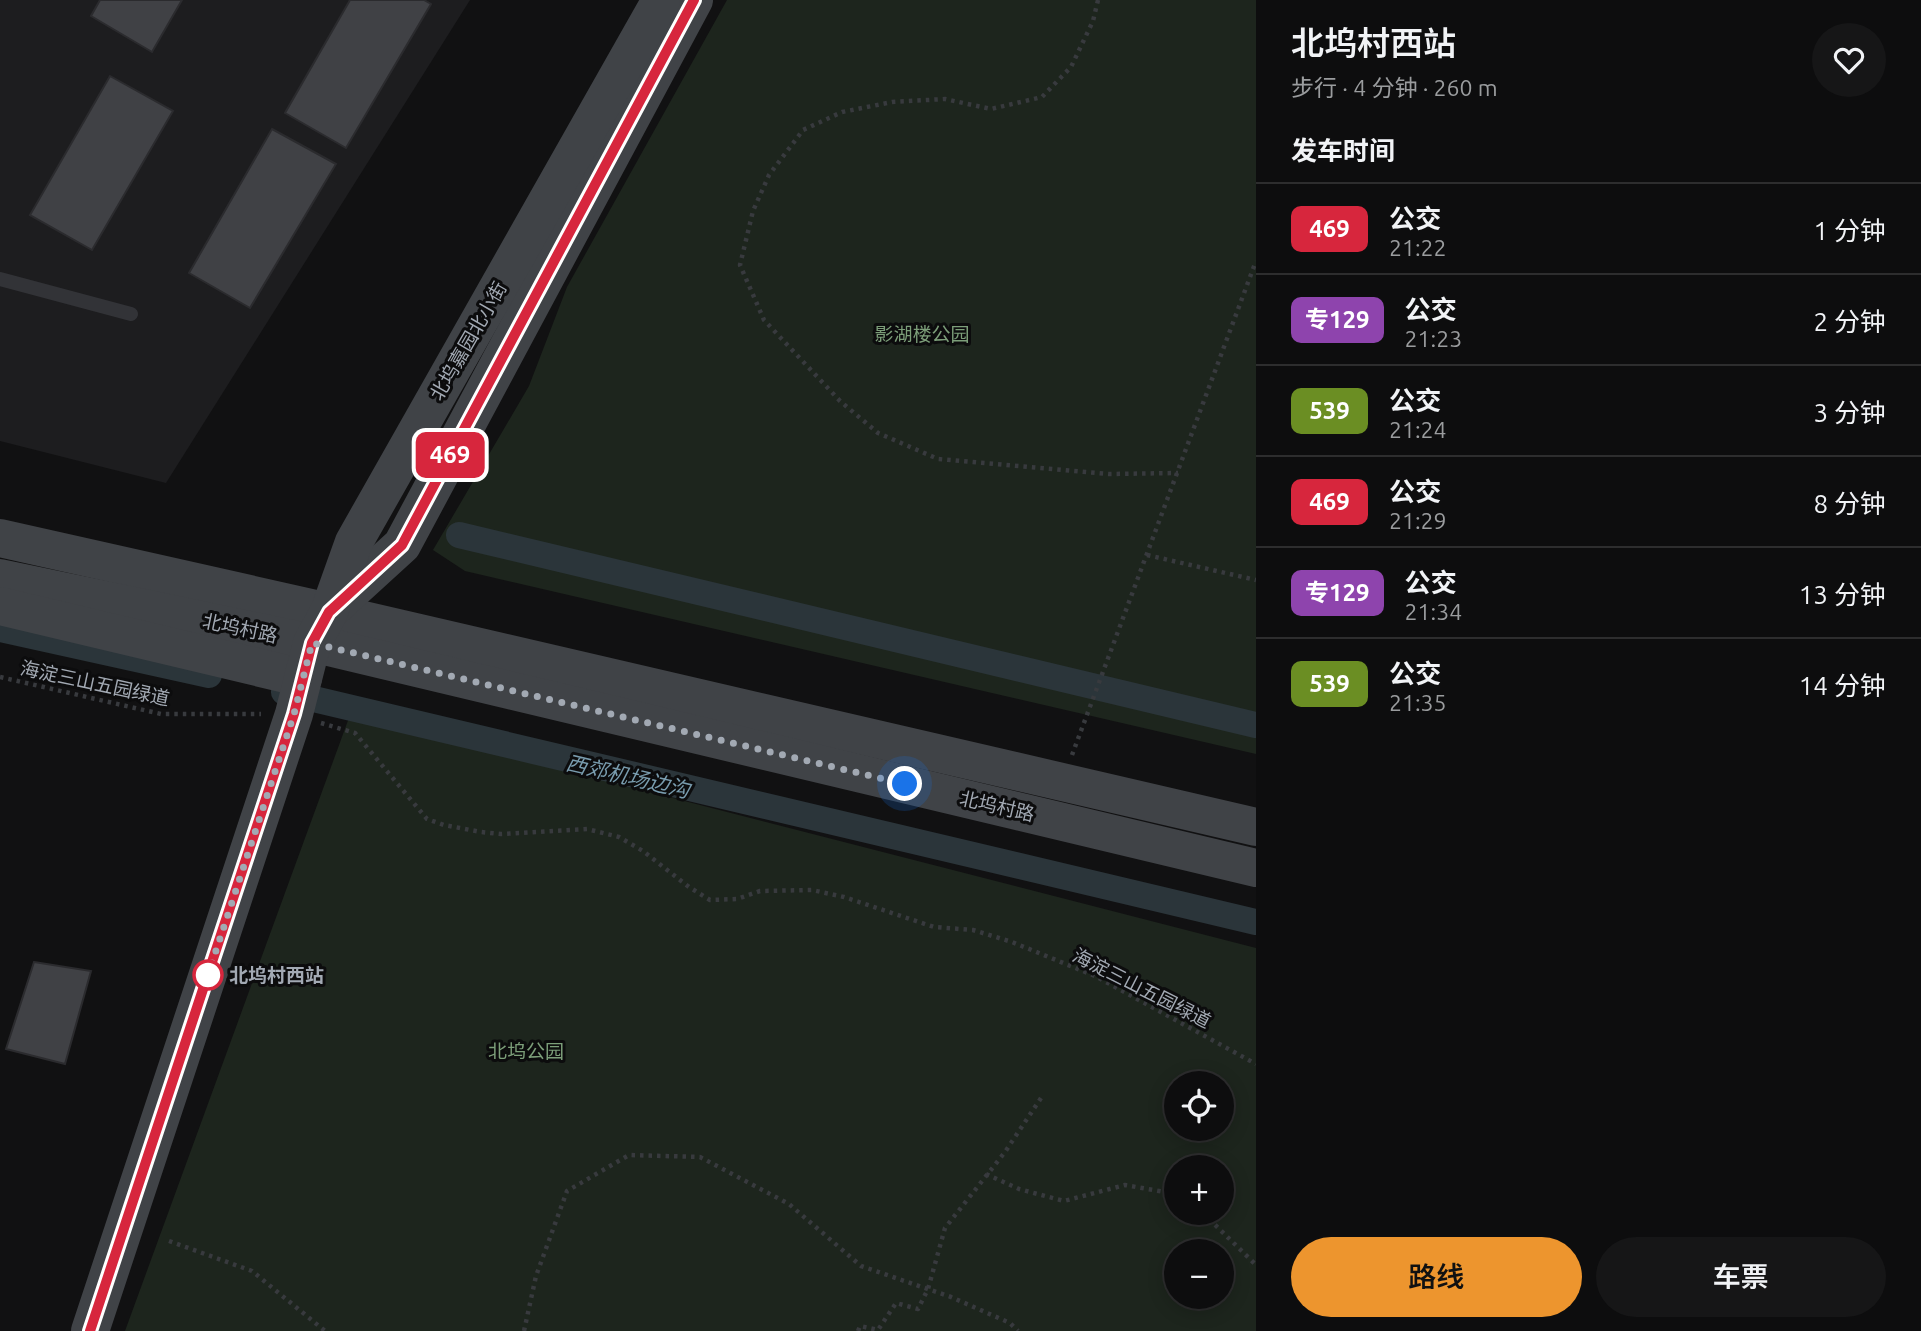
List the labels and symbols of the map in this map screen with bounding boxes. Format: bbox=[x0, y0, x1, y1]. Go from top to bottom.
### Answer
street label: 北坞嘉园北小街 bbox=[425, 278, 511, 404]
park label: 影湖楼公园 bbox=[874, 323, 970, 345]
line badge: 469 bbox=[410, 432, 490, 478]
street label: 北坞村路 bbox=[201, 609, 279, 647]
street label: 海淀三山五园绿道 bbox=[18, 656, 172, 710]
water label: 西郊机场边沟 bbox=[564, 750, 694, 802]
your location bbox=[887, 766, 922, 801]
street label: 北坞村路 bbox=[957, 787, 1037, 825]
street label: 海淀三山五园绿道 bbox=[1069, 944, 1215, 1032]
marker: 北坞村西站 bbox=[193, 960, 223, 990]
place label: 北坞村西站 bbox=[229, 964, 324, 986]
park label: 北坞公园 bbox=[488, 1040, 564, 1062]

